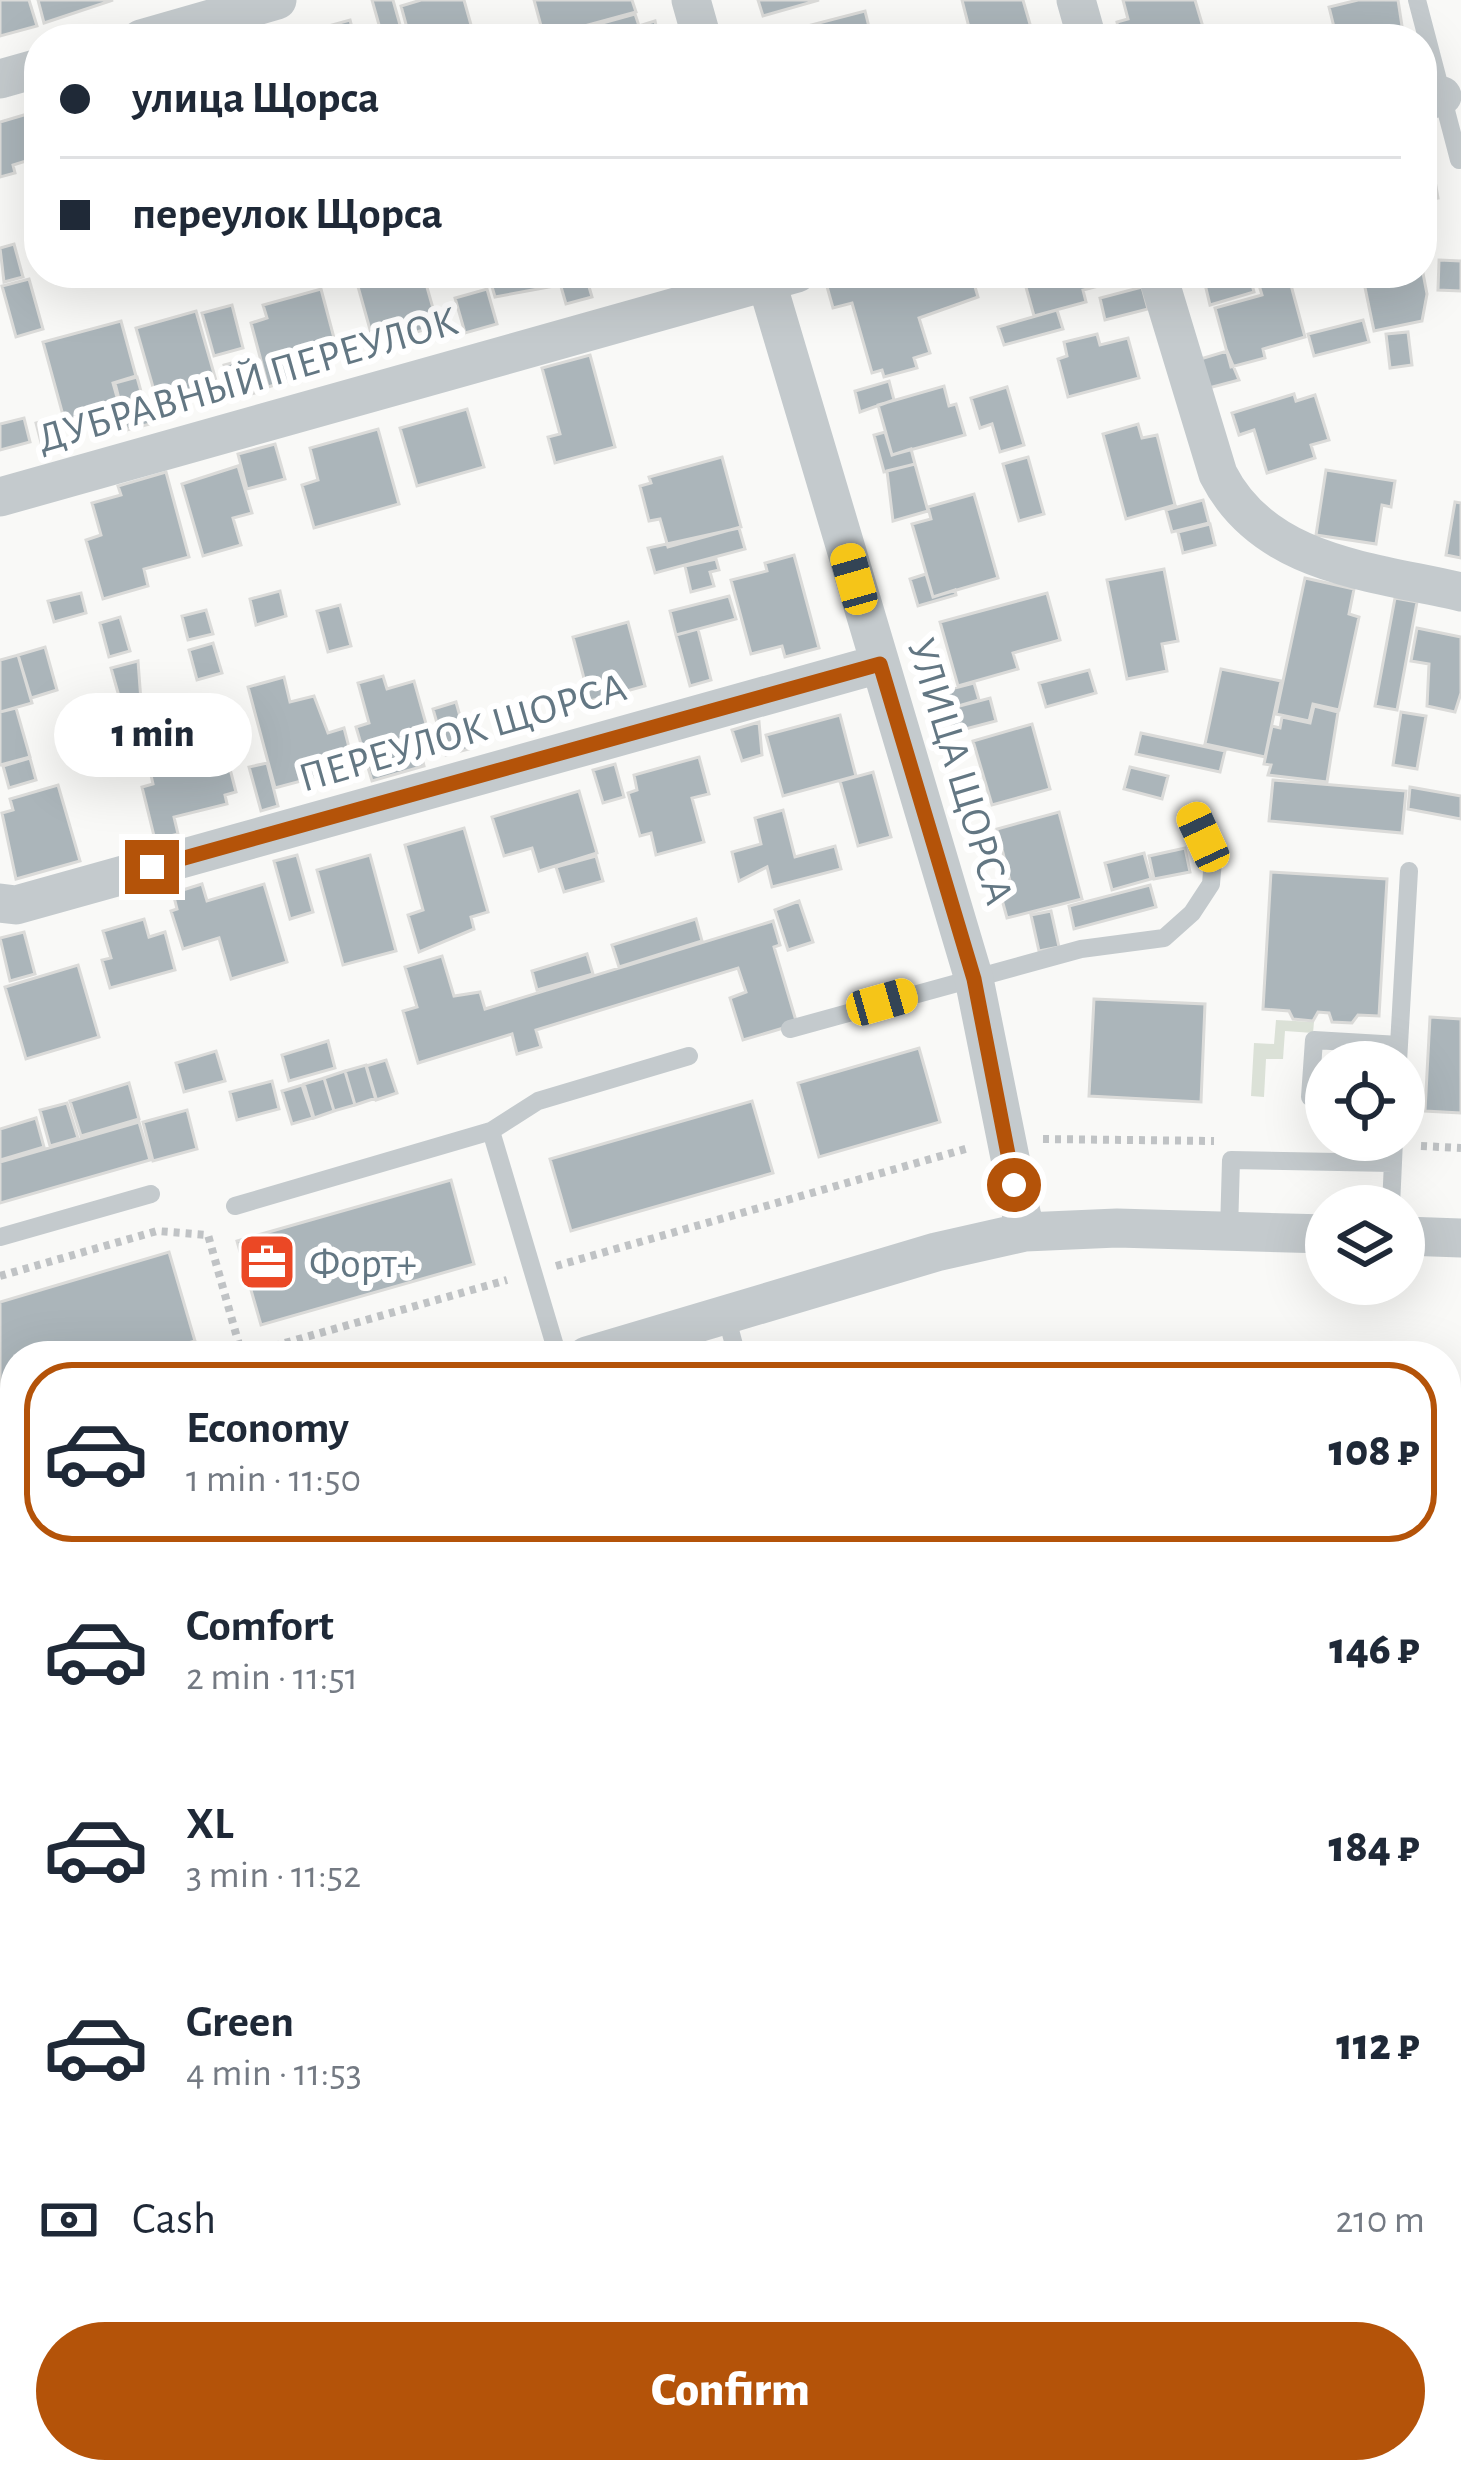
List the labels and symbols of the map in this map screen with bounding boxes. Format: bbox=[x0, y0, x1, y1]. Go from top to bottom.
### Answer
street label: ДУБРАВНЫЙ ПЕРЕУЛОК bbox=[32, 299, 462, 460]
car bbox=[827, 539, 881, 619]
street label: УЛИЦА ЩОРСА bbox=[900, 634, 1020, 910]
street label: ПЕРЕУЛОК ЩОРСА bbox=[294, 666, 631, 800]
callout: 1 min bbox=[53, 693, 251, 777]
car bbox=[1171, 797, 1235, 877]
route end bbox=[125, 840, 179, 894]
car bbox=[842, 975, 922, 1029]
route start bbox=[987, 1158, 1041, 1212]
office icon: Форт+ bbox=[236, 1231, 298, 1293]
place label: Форт+ bbox=[309, 1243, 417, 1285]

